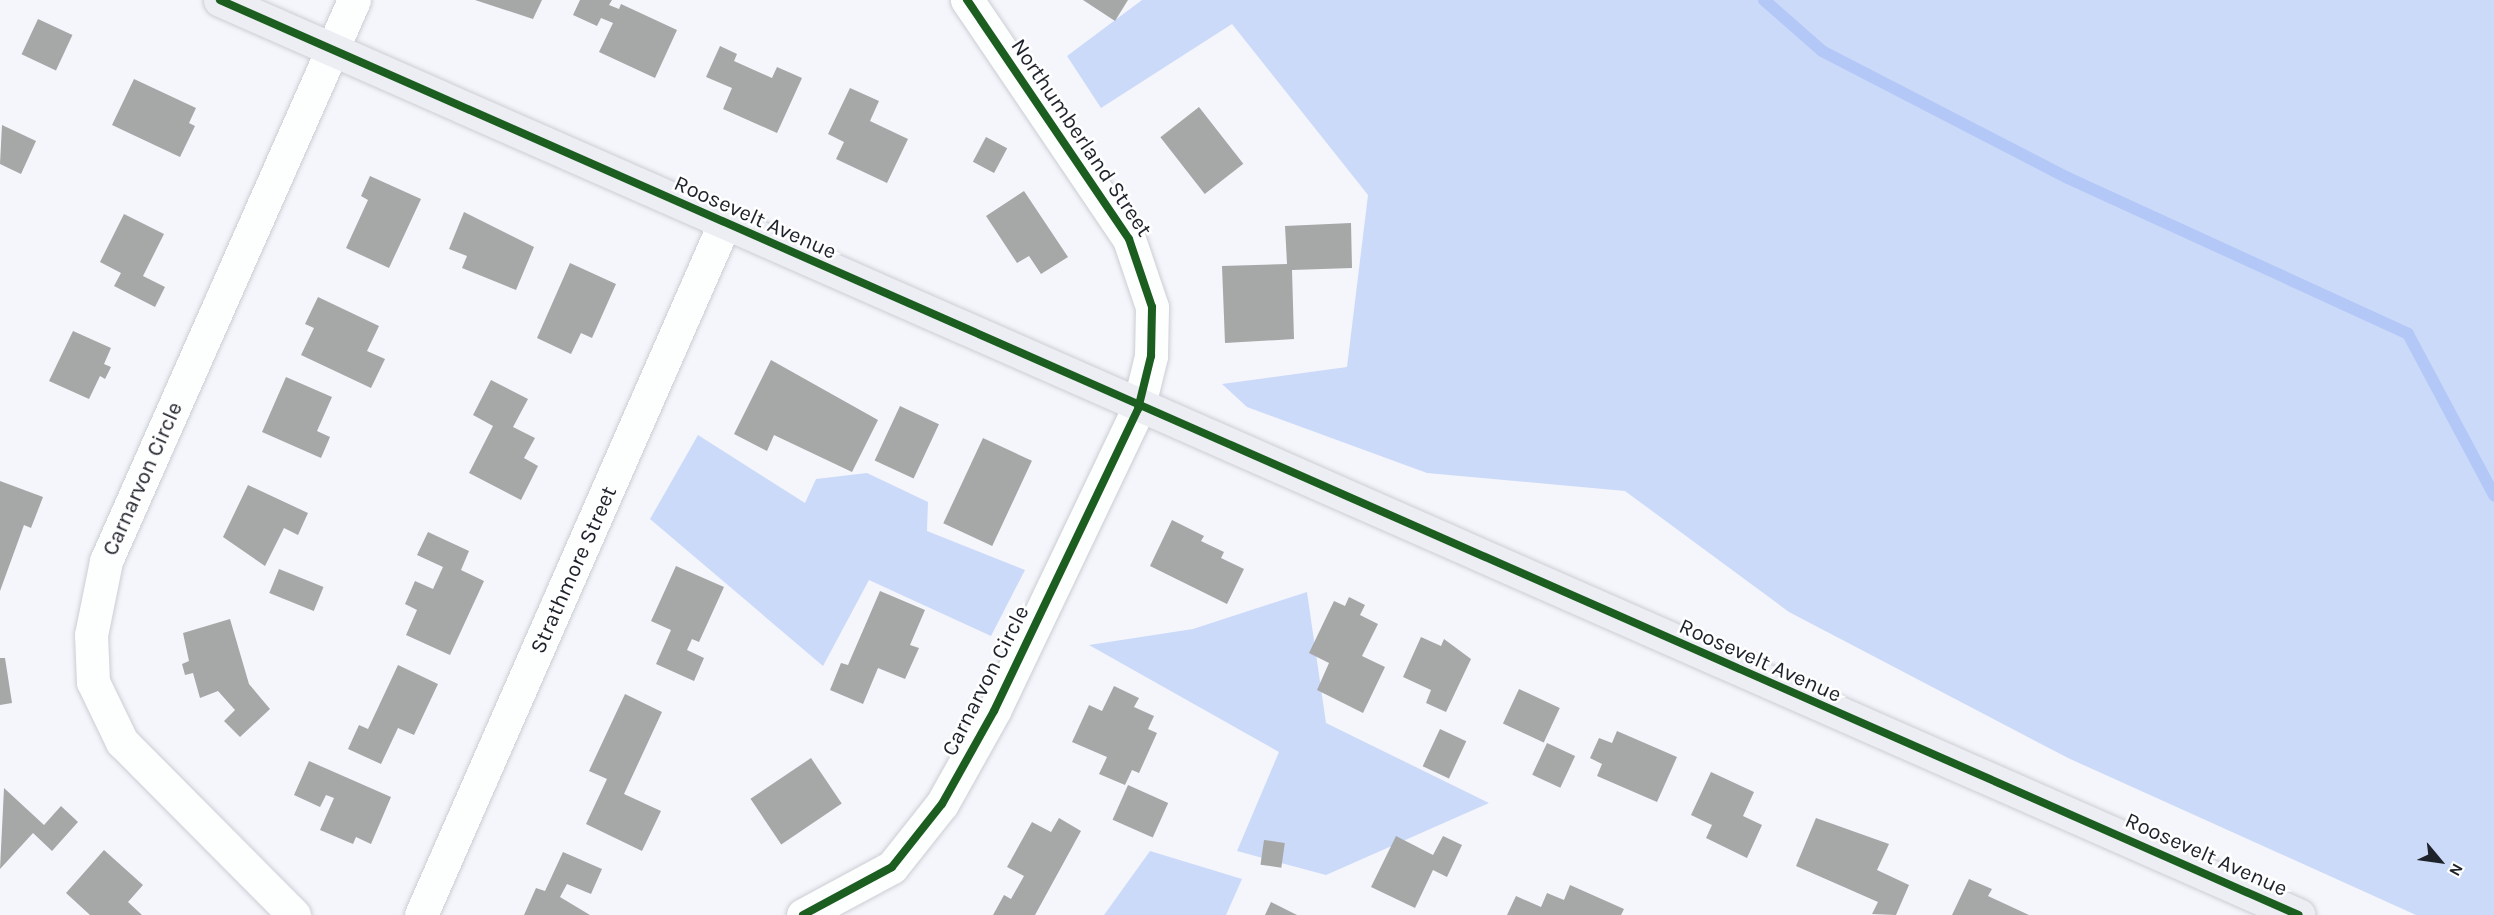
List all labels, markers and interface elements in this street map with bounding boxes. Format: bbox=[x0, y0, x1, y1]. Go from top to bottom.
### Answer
street label: Northumberland Street bbox=[1005, 34, 1157, 242]
street label: Roosevelt Avenue bbox=[670, 170, 840, 266]
street label: Carnarvon Circle bbox=[97, 398, 189, 560]
street label: Strathmore Street bbox=[525, 482, 623, 658]
street label: Carnarvon Circle bbox=[937, 601, 1035, 761]
street label: Roosevelt Avenue bbox=[1675, 613, 1845, 709]
street label: Roosevelt Avenue bbox=[2121, 807, 2291, 903]
north arrow bbox=[2410, 831, 2470, 891]
text: N bbox=[2445, 860, 2467, 880]

